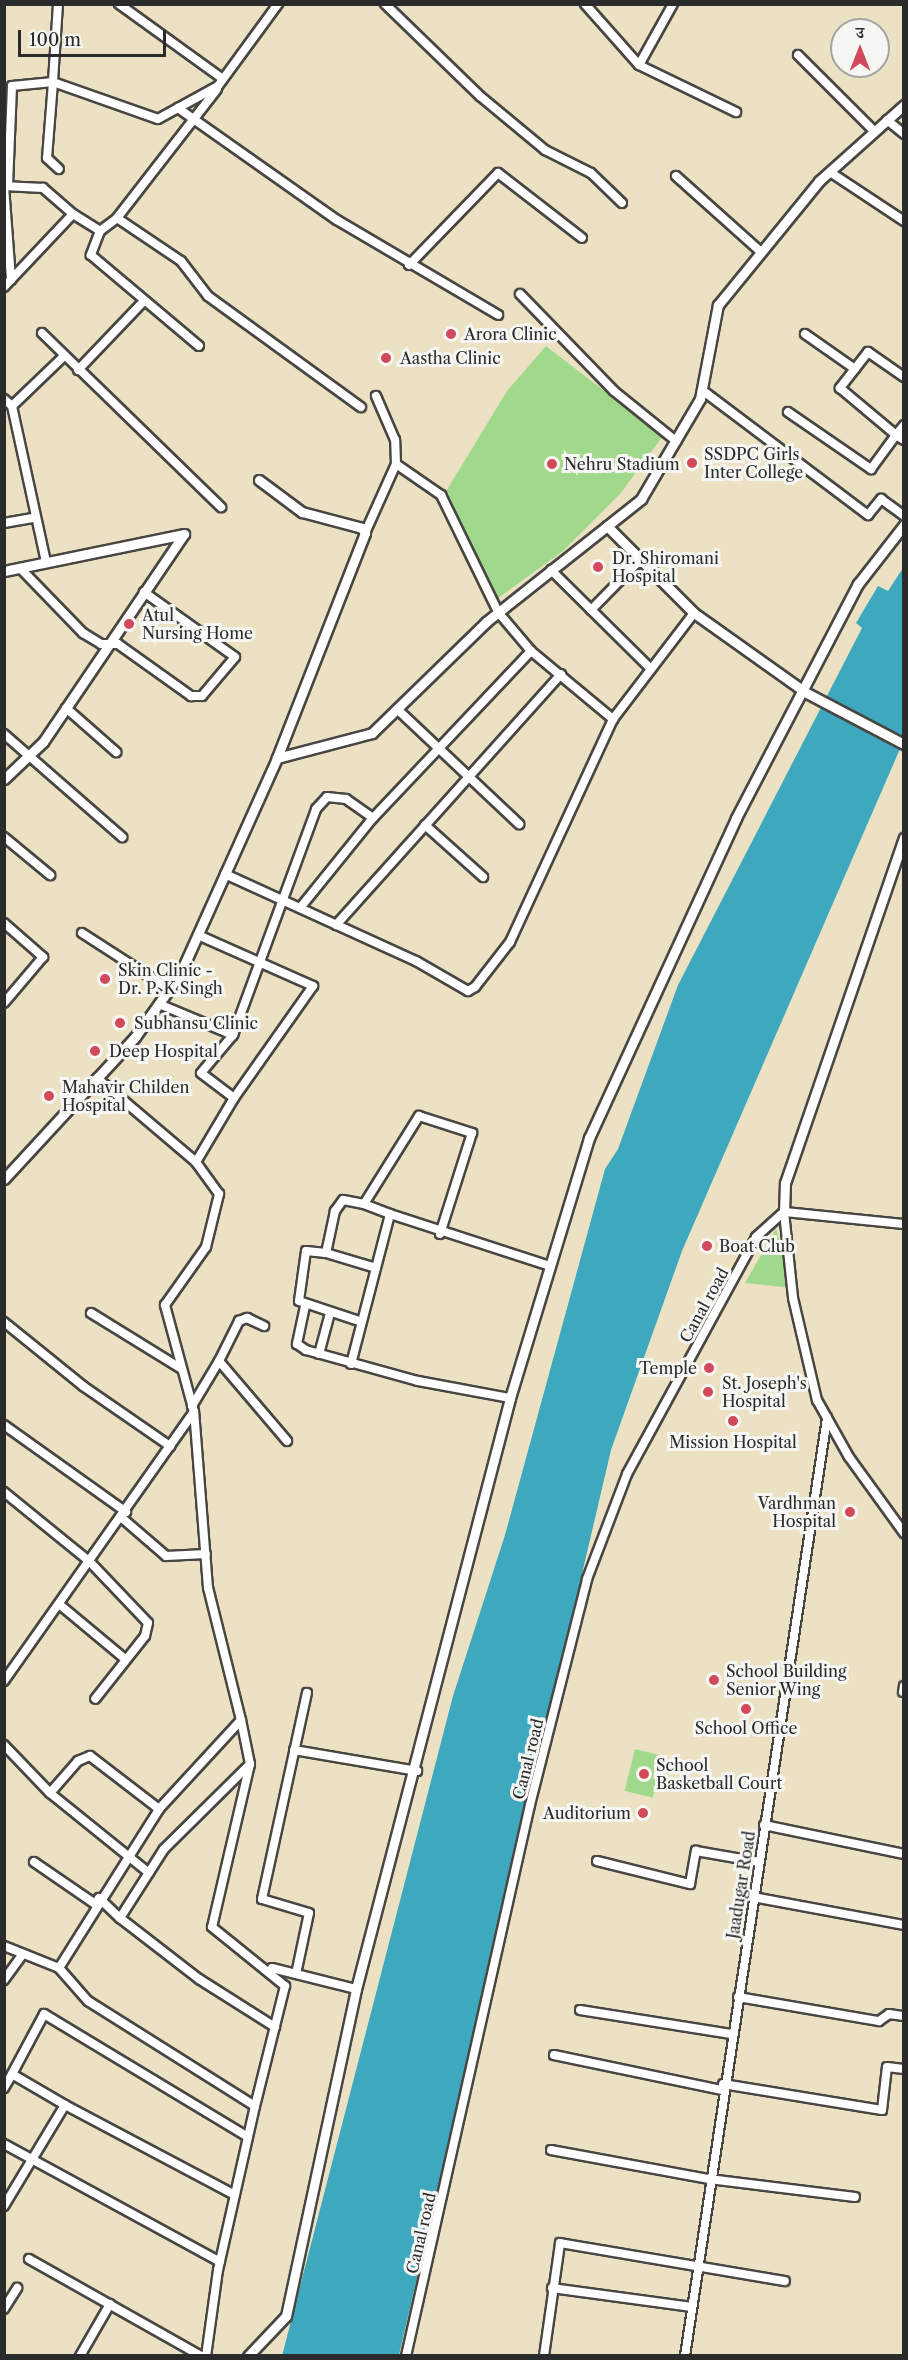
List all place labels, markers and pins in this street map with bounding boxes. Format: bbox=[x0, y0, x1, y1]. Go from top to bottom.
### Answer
place label: Arora Clinic bbox=[464, 324, 557, 344]
marker: Arora Clinic bbox=[442, 325, 460, 343]
place label: Aastha Clinic bbox=[400, 348, 501, 368]
marker: Aastha Clinic bbox=[377, 349, 395, 367]
place label: SSDPC Girls Inter College bbox=[704, 444, 804, 482]
place label: Nehru Stadium bbox=[564, 454, 680, 474]
marker: SSDPC Girls Inter College bbox=[685, 456, 699, 470]
marker: Nehru Stadium bbox=[545, 457, 559, 471]
place label: Dr. Shiromani Hospital bbox=[612, 548, 719, 586]
marker: Dr. Shiromani Hospital bbox=[589, 558, 607, 576]
place label: Atul Nursing Home bbox=[142, 605, 253, 643]
marker: Atul Nursing Home bbox=[120, 615, 138, 633]
place label: Skin Clinic - Dr. P. K Singh bbox=[118, 960, 223, 998]
marker: Skin Clinic - Dr. P. K Singh bbox=[96, 970, 114, 988]
place label: Subhansu Clinic bbox=[134, 1013, 258, 1033]
marker: Subhansu Clinic bbox=[111, 1014, 129, 1032]
place label: Deep Hospital bbox=[109, 1041, 218, 1061]
marker: Deep Hospital bbox=[86, 1042, 104, 1060]
place label: Mahavir Childen Hospital bbox=[62, 1077, 190, 1115]
marker: Mahavir Childen Hospital bbox=[40, 1087, 58, 1105]
place label: Boat Club bbox=[719, 1236, 795, 1256]
marker: Boat Club bbox=[700, 1239, 714, 1253]
place label: Temple bbox=[639, 1358, 697, 1378]
marker: Temple bbox=[702, 1361, 716, 1375]
place label: St. Joseph's Hospital bbox=[722, 1373, 807, 1411]
marker: St. Joseph's Hospital bbox=[699, 1383, 717, 1401]
marker: Mission Hospital bbox=[724, 1412, 742, 1430]
place label: Mission Hospital bbox=[669, 1432, 797, 1452]
place label: Vardhman Hospital bbox=[758, 1493, 836, 1531]
marker: Vardhman Hospital bbox=[841, 1503, 859, 1521]
place label: School Building Senior Wing bbox=[726, 1661, 846, 1699]
marker: School Building Senior Wing bbox=[707, 1673, 721, 1687]
marker: School Office bbox=[739, 1702, 753, 1716]
place label: School Office bbox=[695, 1718, 797, 1738]
place label: School Basketball Court bbox=[656, 1755, 782, 1793]
marker: School Basketball Court bbox=[637, 1767, 651, 1781]
place label: Auditorium bbox=[543, 1803, 631, 1823]
marker: Auditorium bbox=[636, 1806, 650, 1820]

